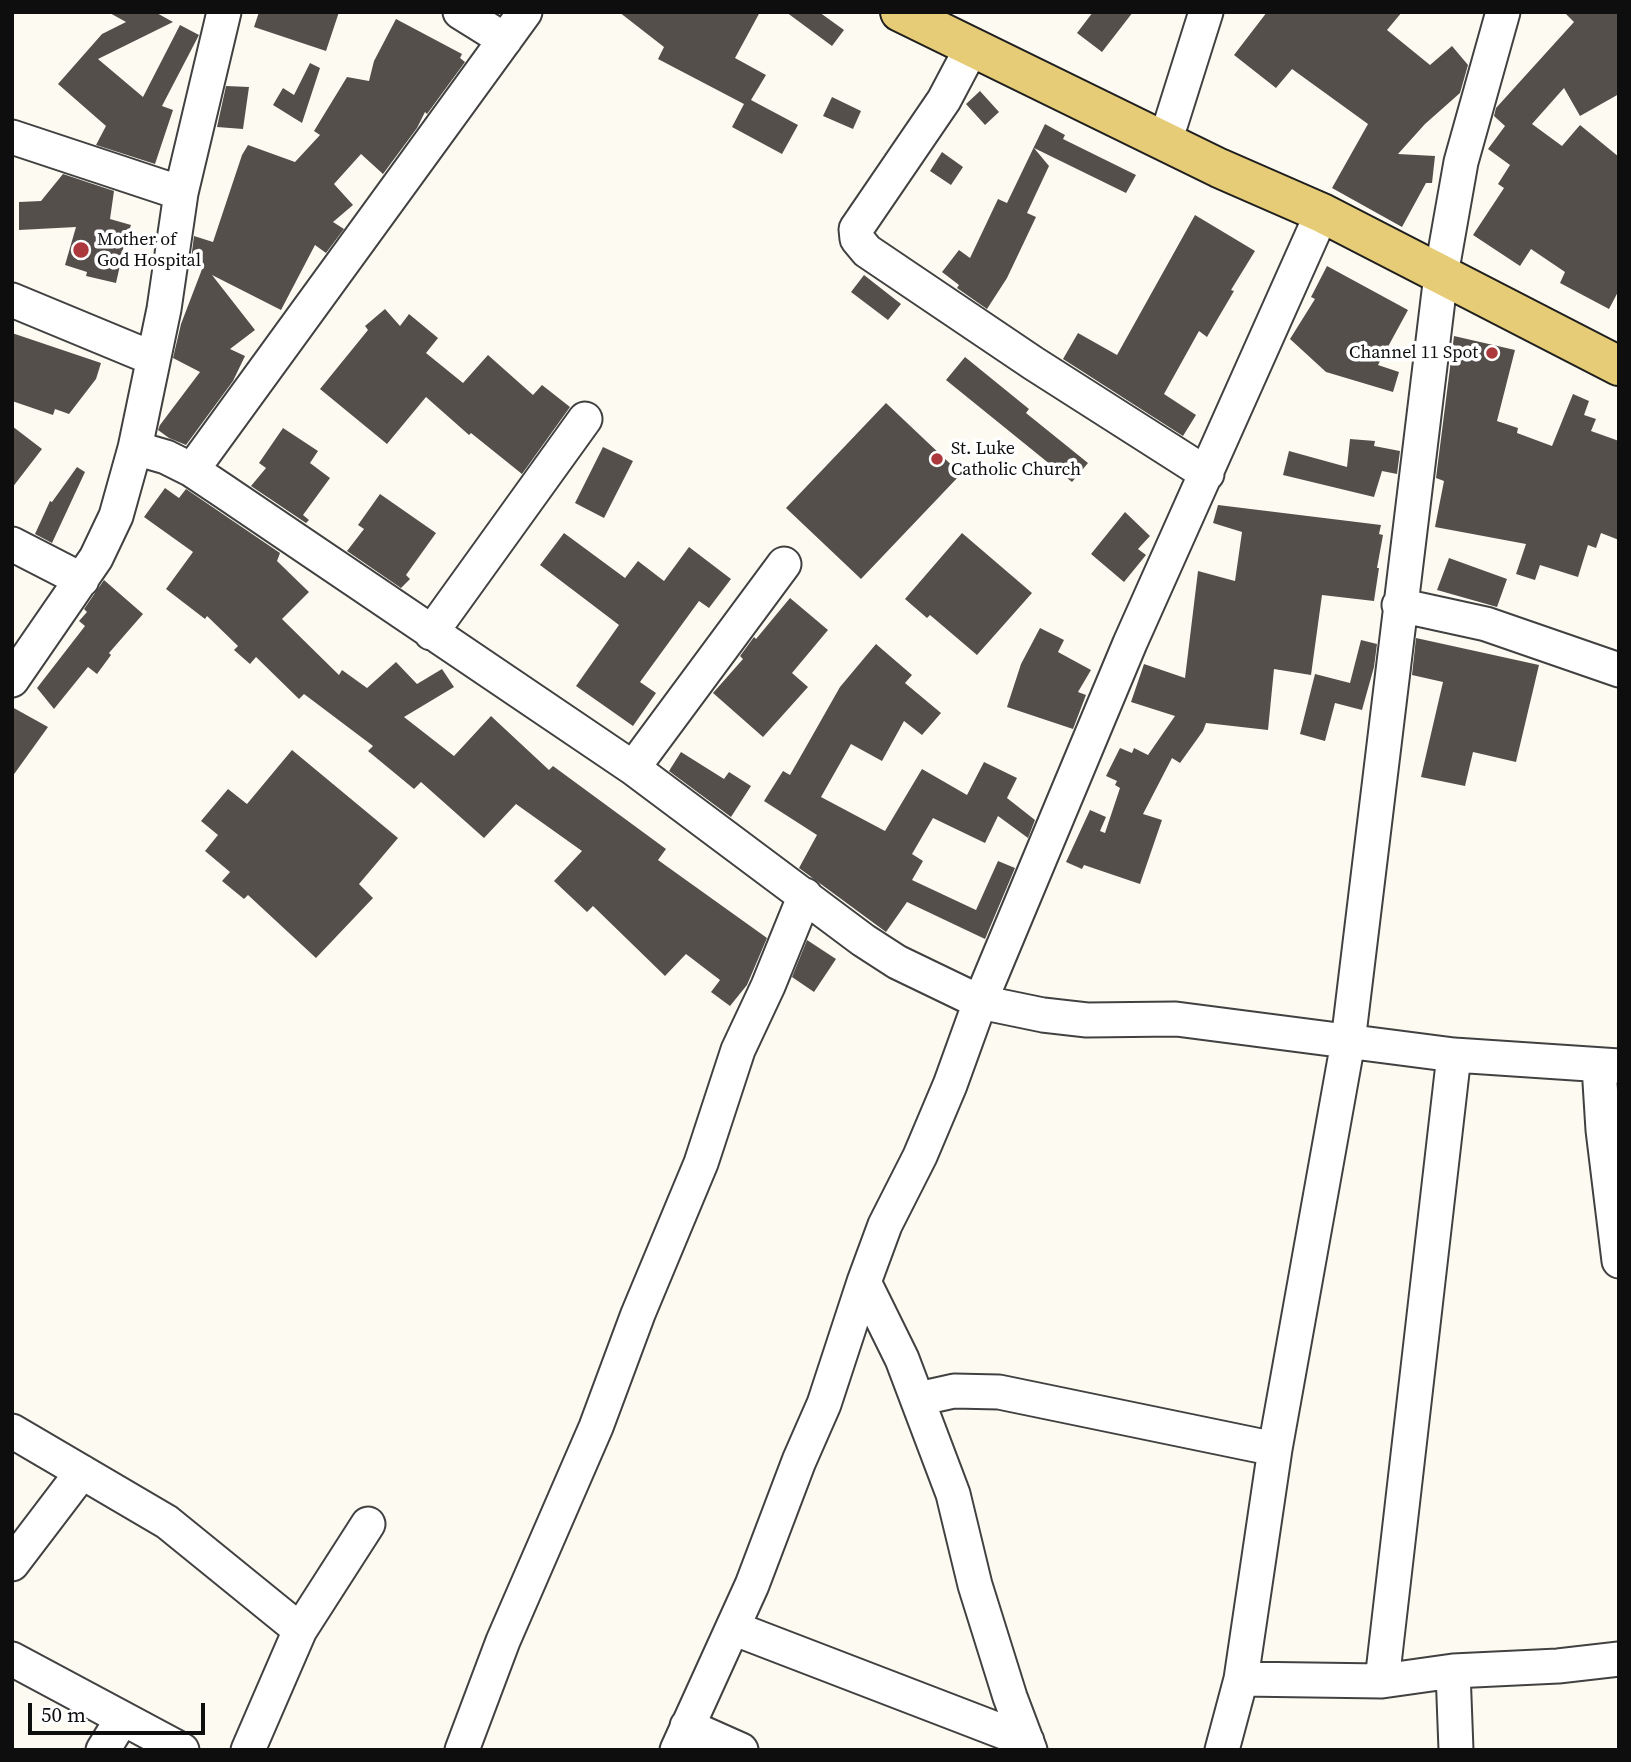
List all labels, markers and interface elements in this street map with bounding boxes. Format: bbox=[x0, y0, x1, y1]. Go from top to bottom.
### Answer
place label: Mother of God Hospital bbox=[97, 229, 201, 272]
marker: Mother of God Hospital bbox=[71, 240, 91, 260]
place label: Channel 11 Spot bbox=[1349, 342, 1478, 364]
marker: Channel 11 Spot bbox=[1484, 345, 1500, 361]
place label: St. Luke Catholic Church bbox=[951, 438, 1081, 480]
marker: St. Luke Catholic Church bbox=[929, 451, 945, 467]
scale bar bbox=[32, 1688, 208, 1732]
text: 50 m bbox=[41, 1700, 86, 1729]

